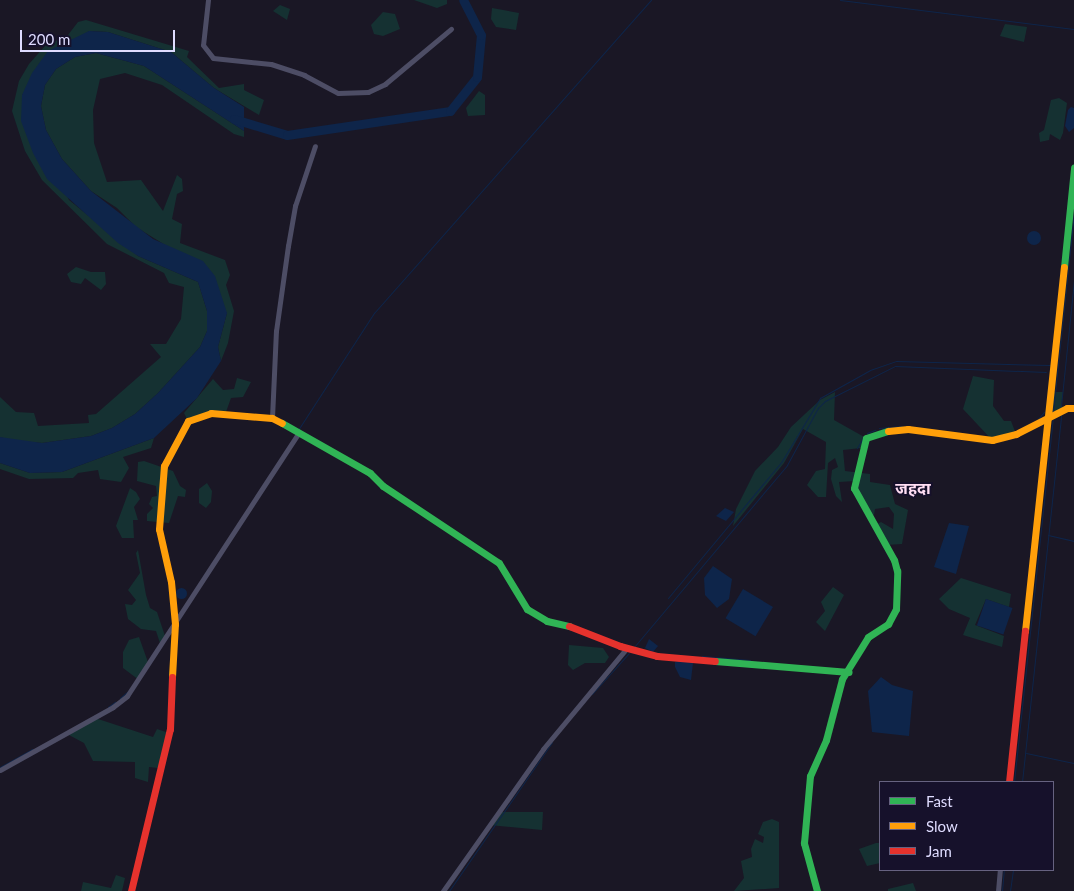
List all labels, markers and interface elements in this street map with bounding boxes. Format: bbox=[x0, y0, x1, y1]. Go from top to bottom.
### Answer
scale bar bbox=[22, 20, 178, 52]
text: 200 m bbox=[28, 30, 70, 48]
district label: जहदा bbox=[895, 478, 931, 498]
legend bbox=[879, 781, 1054, 871]
text: Fast bbox=[926, 792, 953, 810]
text: Slow bbox=[926, 817, 958, 835]
text: Jam bbox=[926, 842, 952, 860]

